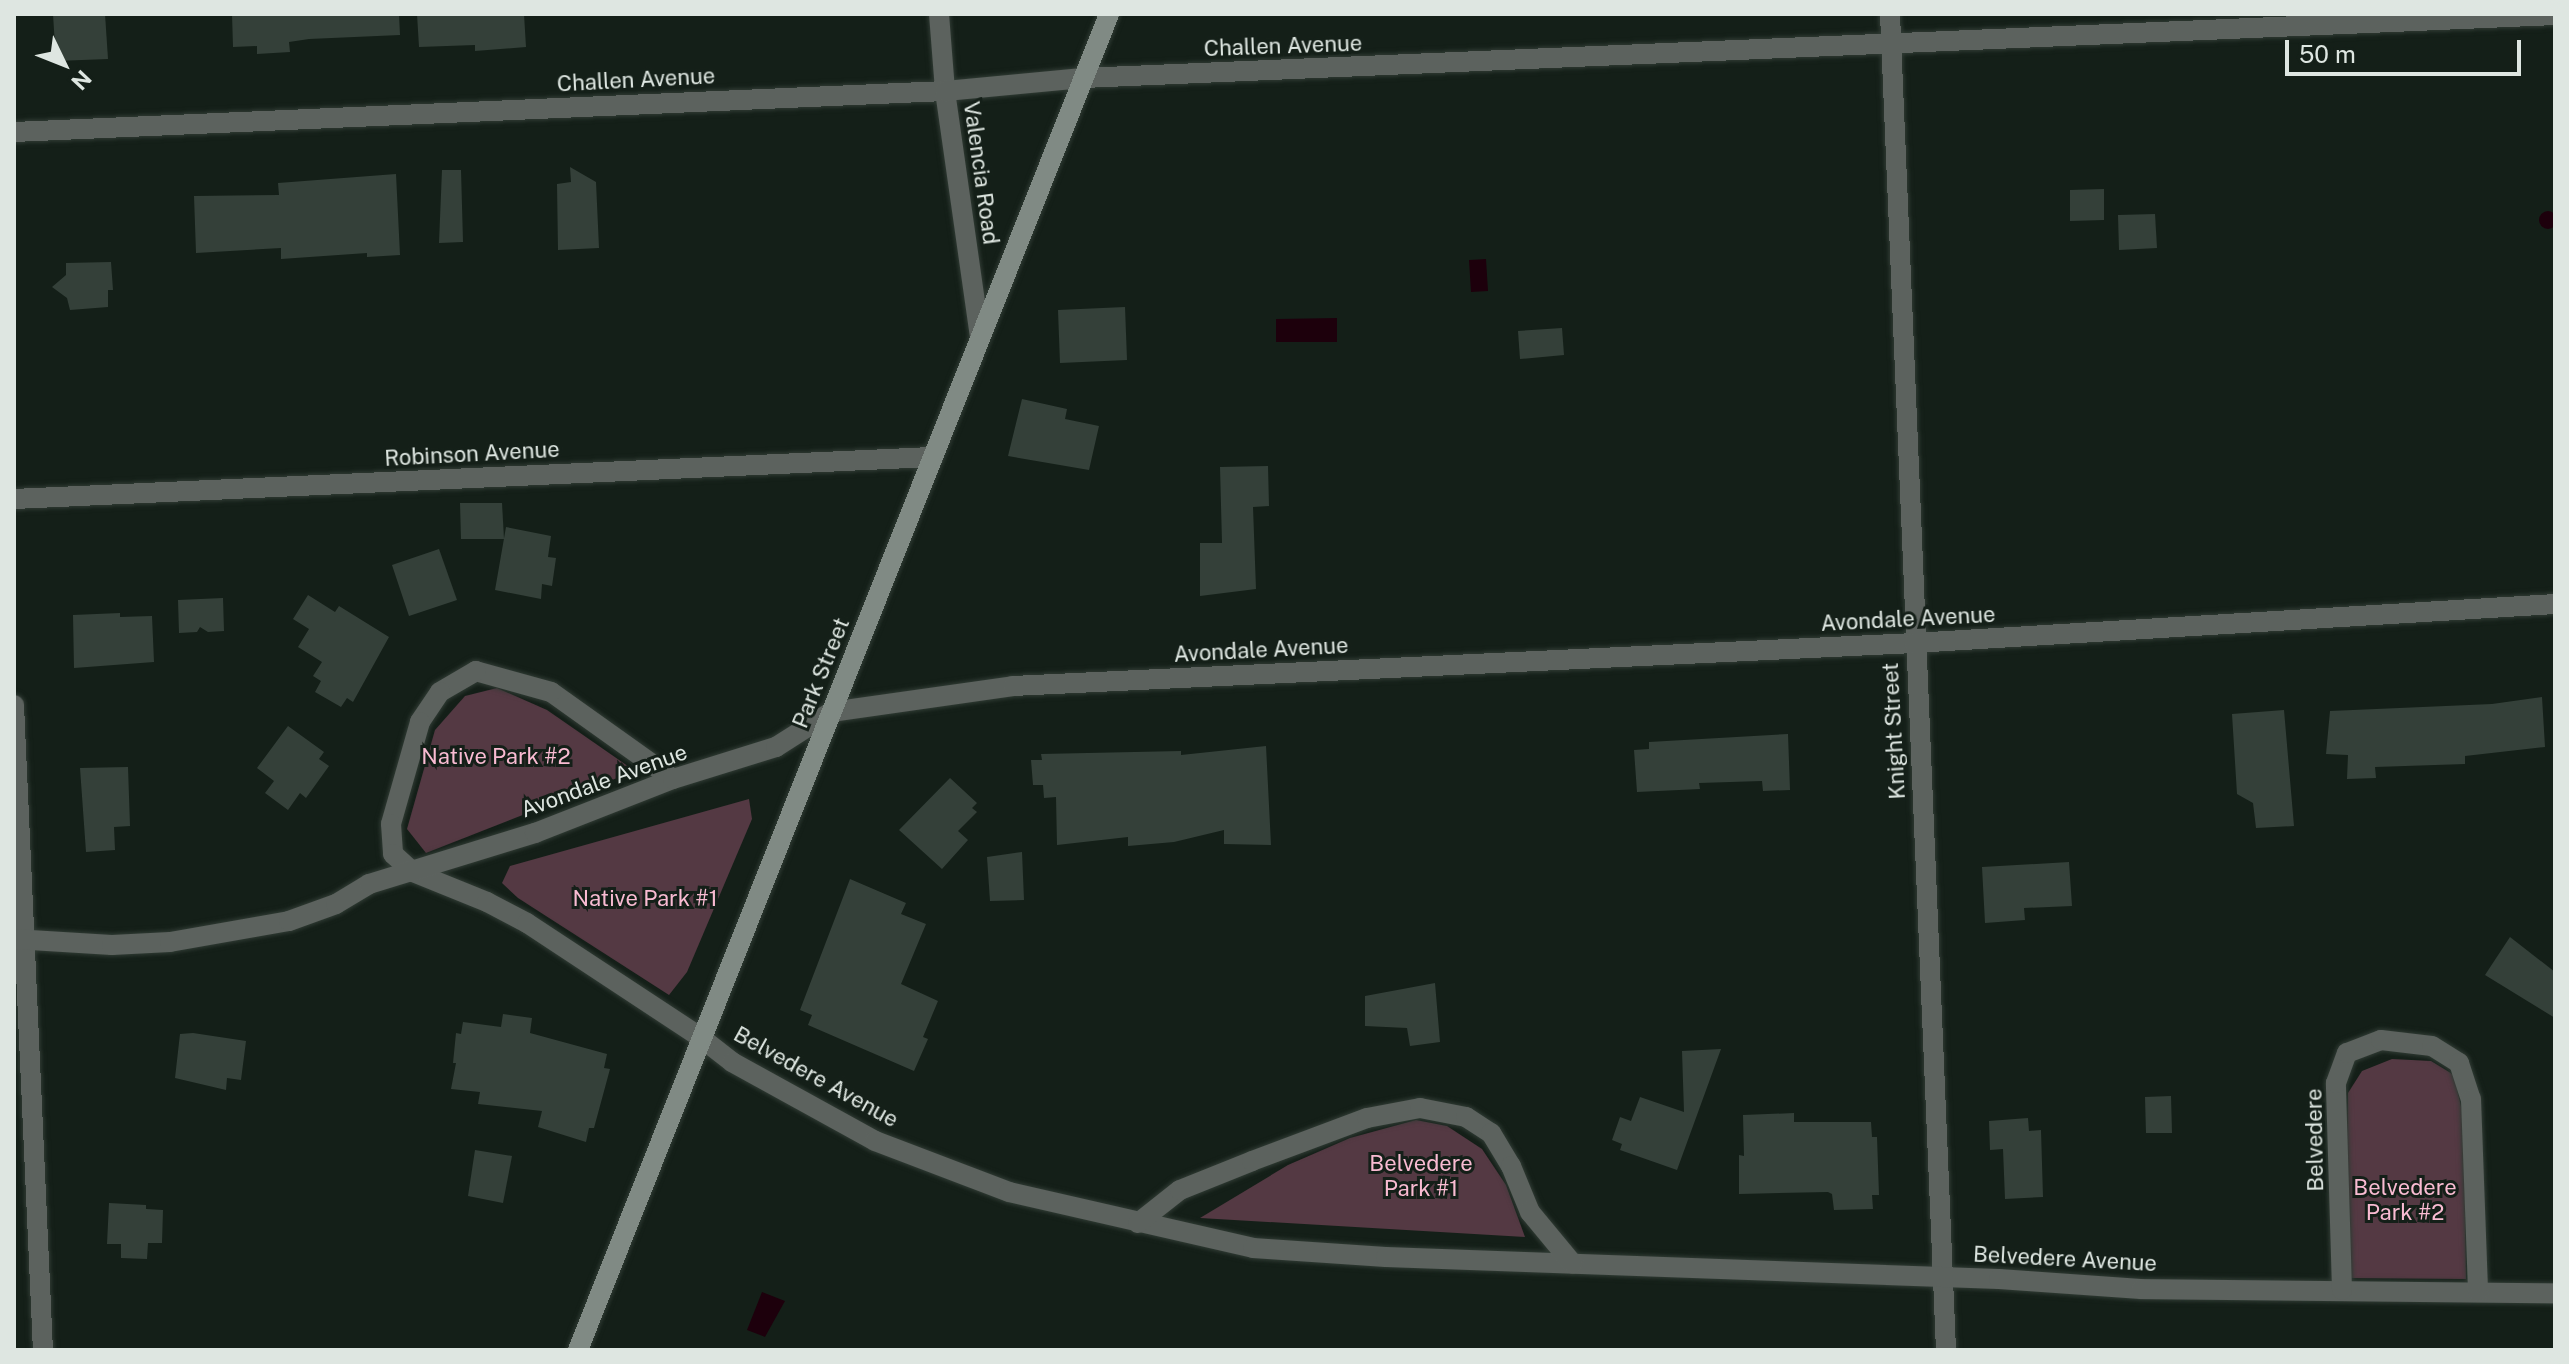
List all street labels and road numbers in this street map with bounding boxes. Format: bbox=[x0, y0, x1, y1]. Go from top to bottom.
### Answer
street label: Challen Avenue bbox=[1203, 30, 1363, 62]
street label: Challen Avenue bbox=[556, 63, 716, 97]
street label: Valencia Road bbox=[958, 100, 1004, 246]
street label: Robinson Avenue bbox=[384, 436, 560, 472]
street label: Avondale Avenue bbox=[1820, 601, 1996, 637]
street label: Park Street bbox=[787, 614, 855, 732]
street label: Avondale Avenue bbox=[1173, 632, 1349, 668]
street label: Knight Street bbox=[1877, 662, 1911, 800]
street label: Avondale Avenue bbox=[517, 739, 691, 823]
street label: Belvedere Avenue bbox=[729, 1021, 903, 1133]
street label: Belvedere bbox=[2301, 1088, 2329, 1192]
street label: Belvedere Avenue bbox=[1972, 1241, 2158, 1277]

